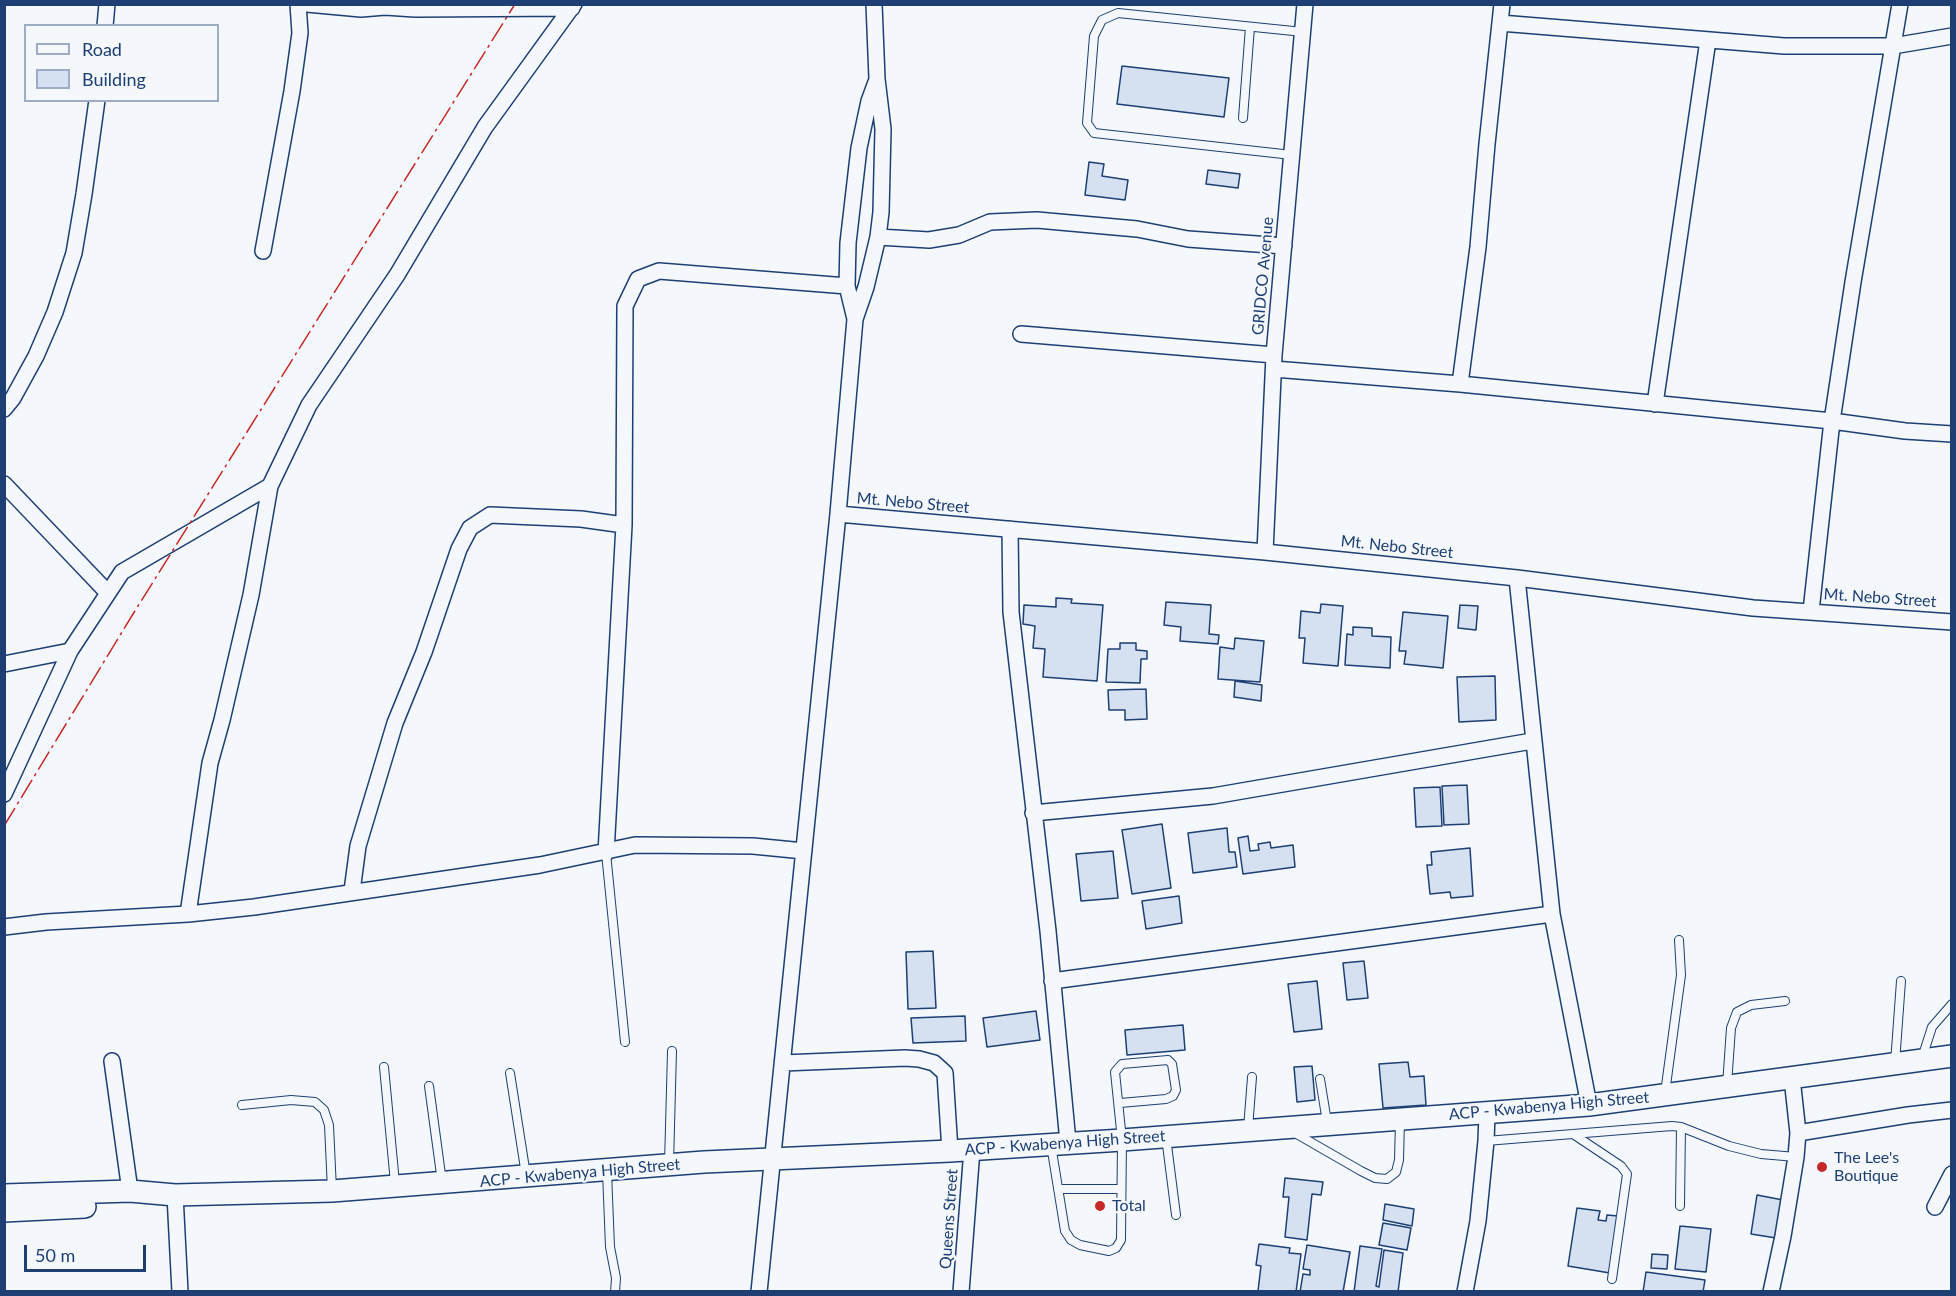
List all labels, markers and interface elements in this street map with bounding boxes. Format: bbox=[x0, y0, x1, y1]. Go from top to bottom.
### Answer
legend bbox=[24, 24, 219, 102]
text: Road bbox=[82, 38, 122, 60]
text: Building bbox=[82, 68, 146, 90]
street label: GRIDCO Avenue bbox=[1248, 216, 1278, 336]
street label: Mt. Nebo Street bbox=[856, 489, 970, 517]
street label: Mt. Nebo Street bbox=[1340, 532, 1454, 562]
street label: Mt. Nebo Street bbox=[1823, 584, 1937, 612]
street label: ACP - Kwabenya High Street bbox=[1448, 1088, 1650, 1124]
street label: ACP - Kwabenya High Street bbox=[964, 1126, 1166, 1160]
place label: The Lee's Boutique bbox=[1834, 1148, 1899, 1186]
street label: ACP - Kwabenya High Street bbox=[479, 1155, 681, 1191]
marker: The Lee's Boutique bbox=[1815, 1160, 1829, 1174]
street label: Queens Street bbox=[936, 1168, 962, 1270]
place label: Total bbox=[1112, 1196, 1146, 1216]
marker: Total bbox=[1093, 1199, 1107, 1213]
scale bar bbox=[27, 1233, 148, 1271]
text: 50 m bbox=[35, 1244, 75, 1266]

